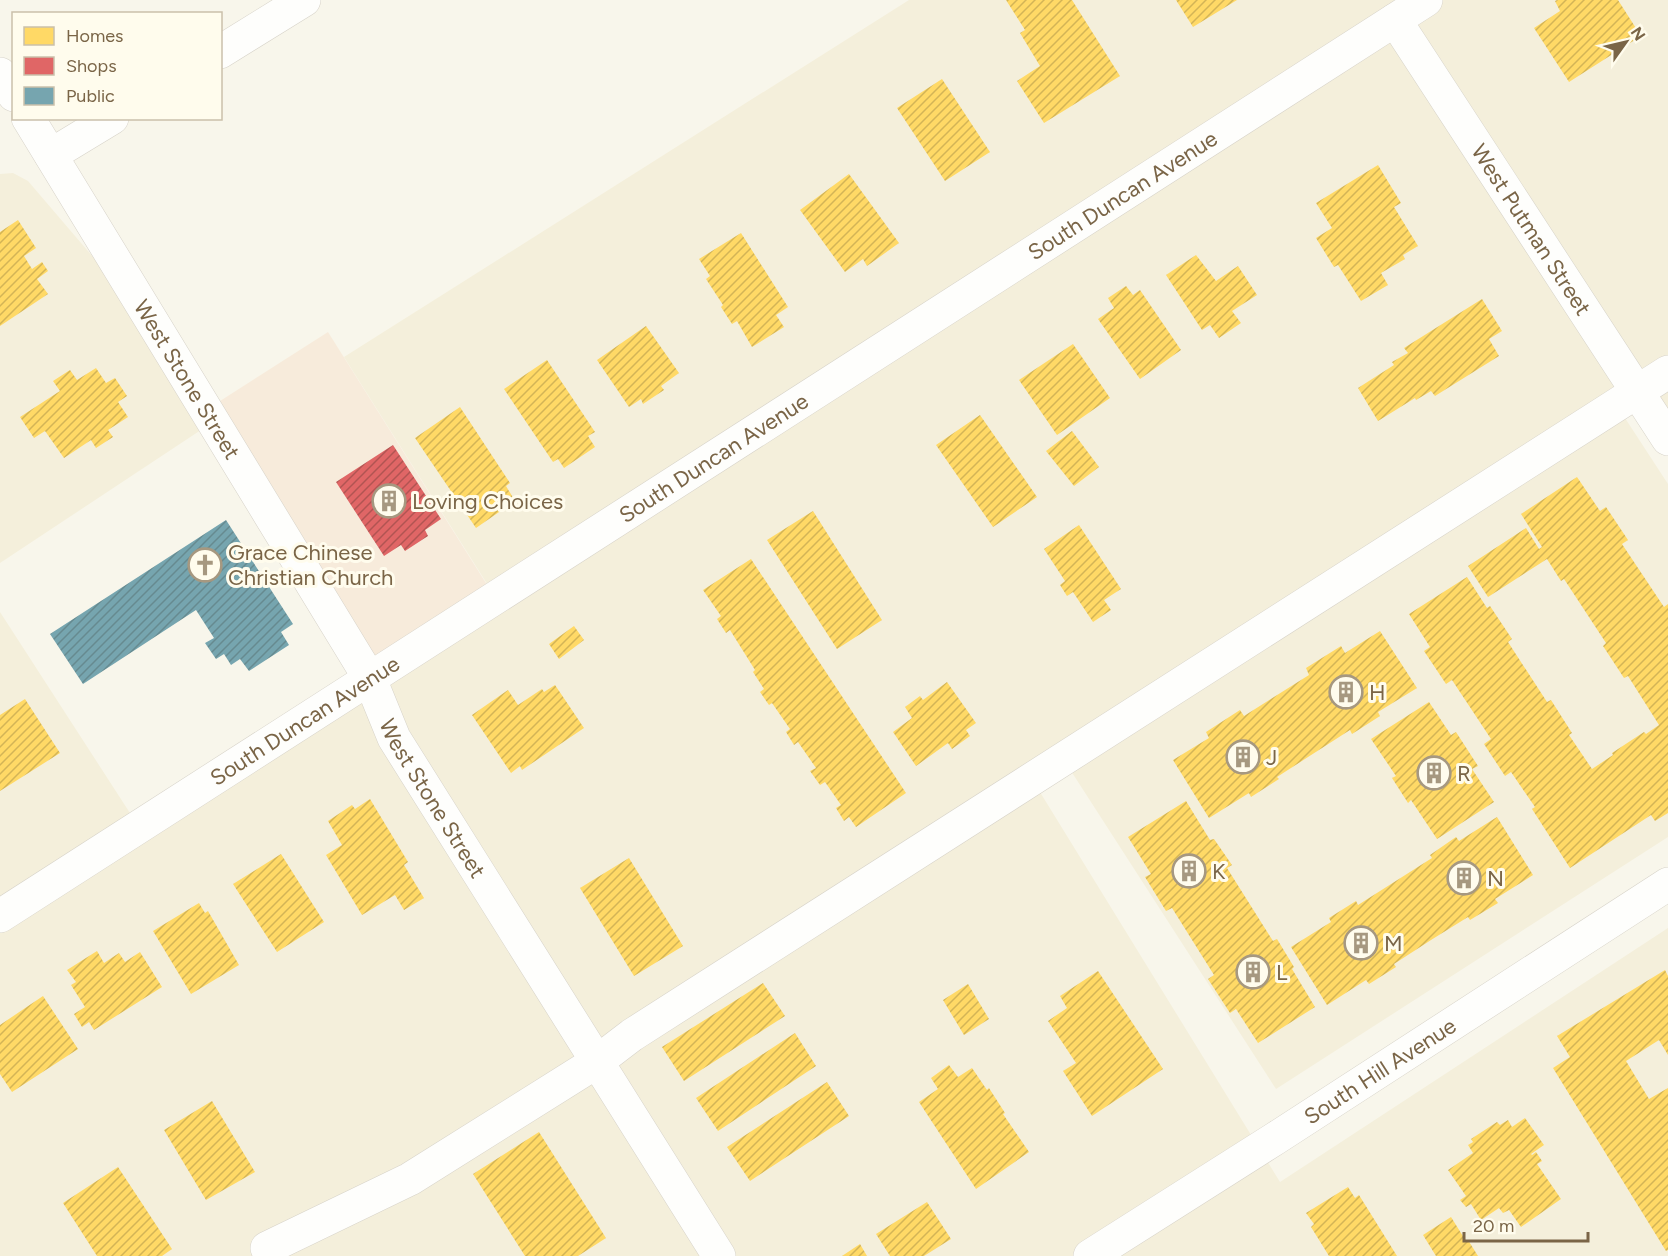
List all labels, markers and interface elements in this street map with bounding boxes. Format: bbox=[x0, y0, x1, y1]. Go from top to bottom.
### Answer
legend bbox=[12, 12, 222, 120]
north arrow bbox=[1596, 12, 1656, 72]
text: N bbox=[1627, 23, 1649, 44]
text: Homes bbox=[66, 25, 124, 47]
text: Shops bbox=[66, 55, 117, 77]
text: Public bbox=[66, 85, 115, 107]
street label: South Duncan Avenue bbox=[1023, 125, 1222, 266]
street label: West Putman Street bbox=[1465, 139, 1597, 320]
street label: West Stone Street bbox=[128, 295, 246, 464]
street label: South Duncan Avenue bbox=[614, 387, 813, 529]
building icon: Loving Choices bbox=[371, 483, 407, 519]
place label: Loving Choices bbox=[412, 488, 563, 515]
place label: Grace Chinese Christian Church bbox=[228, 539, 393, 591]
church icon: Grace Chinese Christian Church bbox=[187, 547, 223, 583]
street label: South Duncan Avenue bbox=[205, 650, 405, 791]
building icon: H bbox=[1328, 674, 1364, 710]
place label: H bbox=[1369, 679, 1386, 706]
street label: West Stone Street bbox=[374, 715, 491, 883]
building icon: J bbox=[1225, 739, 1261, 775]
place label: J bbox=[1266, 744, 1277, 771]
building icon: R bbox=[1416, 755, 1452, 791]
place label: R bbox=[1457, 760, 1471, 787]
building icon: K bbox=[1171, 853, 1207, 889]
place label: K bbox=[1212, 858, 1226, 885]
building icon: N bbox=[1446, 860, 1482, 896]
place label: N bbox=[1487, 865, 1504, 892]
building icon: M bbox=[1343, 925, 1379, 961]
place label: M bbox=[1384, 930, 1403, 957]
building icon: L bbox=[1235, 954, 1271, 990]
place label: L bbox=[1276, 959, 1288, 986]
street label: South Hill Avenue bbox=[1299, 1012, 1461, 1130]
scale bar bbox=[1464, 1205, 1588, 1243]
text: 20 m bbox=[1473, 1215, 1514, 1237]

